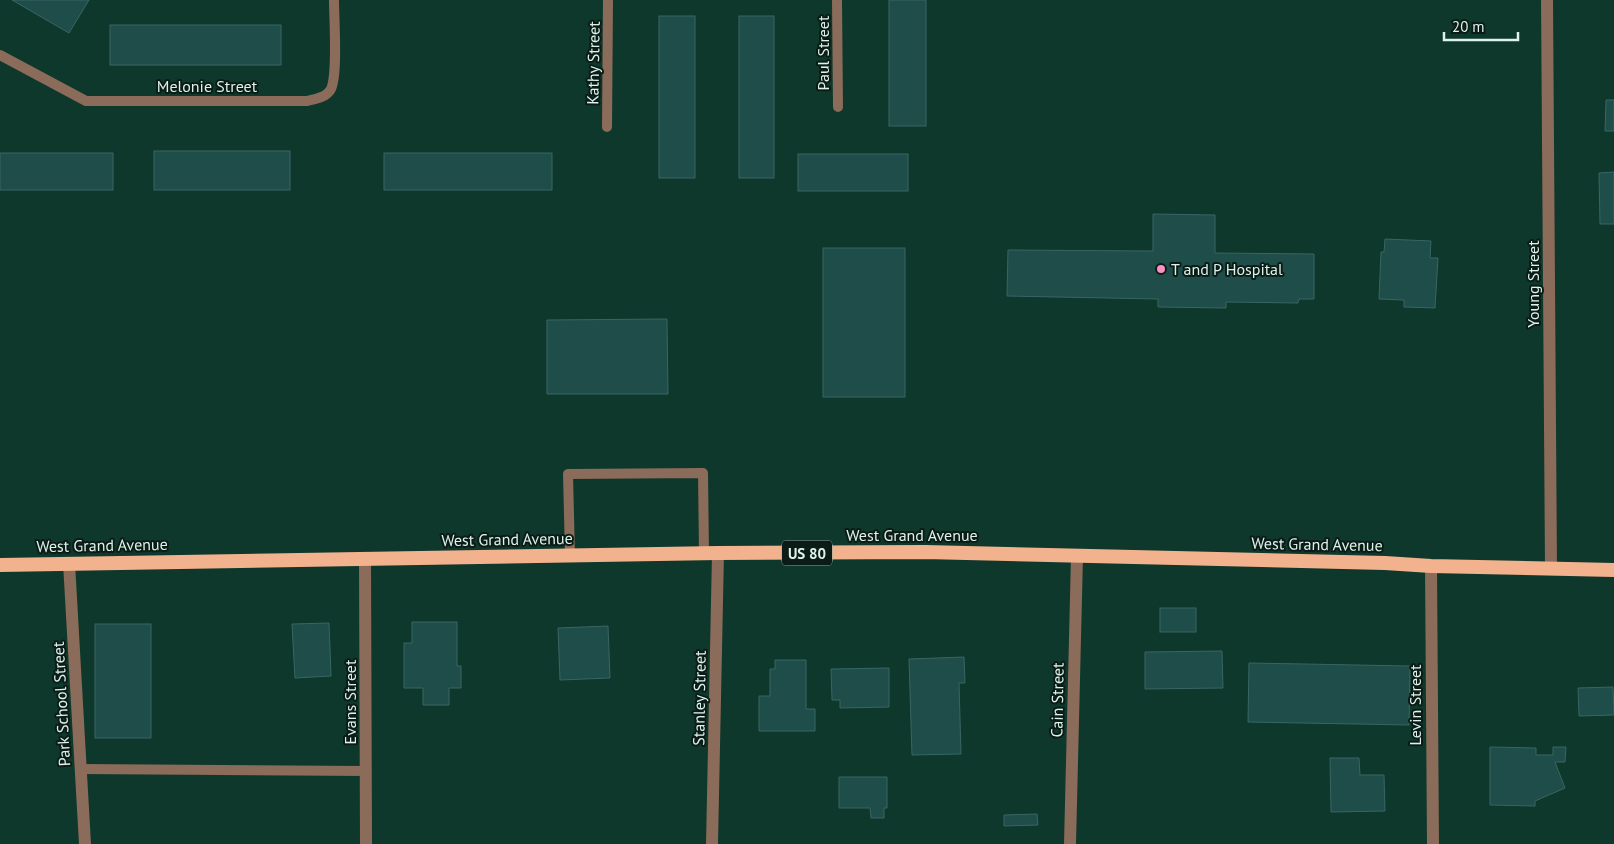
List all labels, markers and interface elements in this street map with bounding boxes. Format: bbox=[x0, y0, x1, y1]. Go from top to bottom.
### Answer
scale bar bbox=[1444, 10, 1518, 42]
street label: Paul Street bbox=[813, 15, 833, 90]
text: 20 m bbox=[1452, 17, 1485, 36]
street label: Kathy Street bbox=[582, 21, 604, 105]
street label: Melonie Street bbox=[157, 76, 258, 96]
street label: Young Street bbox=[1523, 240, 1543, 328]
place label: T and P Hospital bbox=[1171, 259, 1283, 279]
marker: T and P Hospital bbox=[1155, 263, 1167, 275]
street label: West Grand Avenue bbox=[846, 525, 978, 545]
street label: West Grand Avenue bbox=[441, 528, 573, 550]
street label: West Grand Avenue bbox=[1251, 533, 1383, 555]
street label: West Grand Avenue bbox=[36, 534, 168, 556]
road number: US 80 bbox=[782, 540, 832, 566]
street label: Park School Street bbox=[48, 641, 74, 767]
street label: Stanley Street bbox=[688, 650, 710, 746]
street label: Evans Street bbox=[340, 659, 360, 744]
street label: Cain Street bbox=[1046, 662, 1068, 738]
street label: Levin Street bbox=[1405, 664, 1425, 746]

